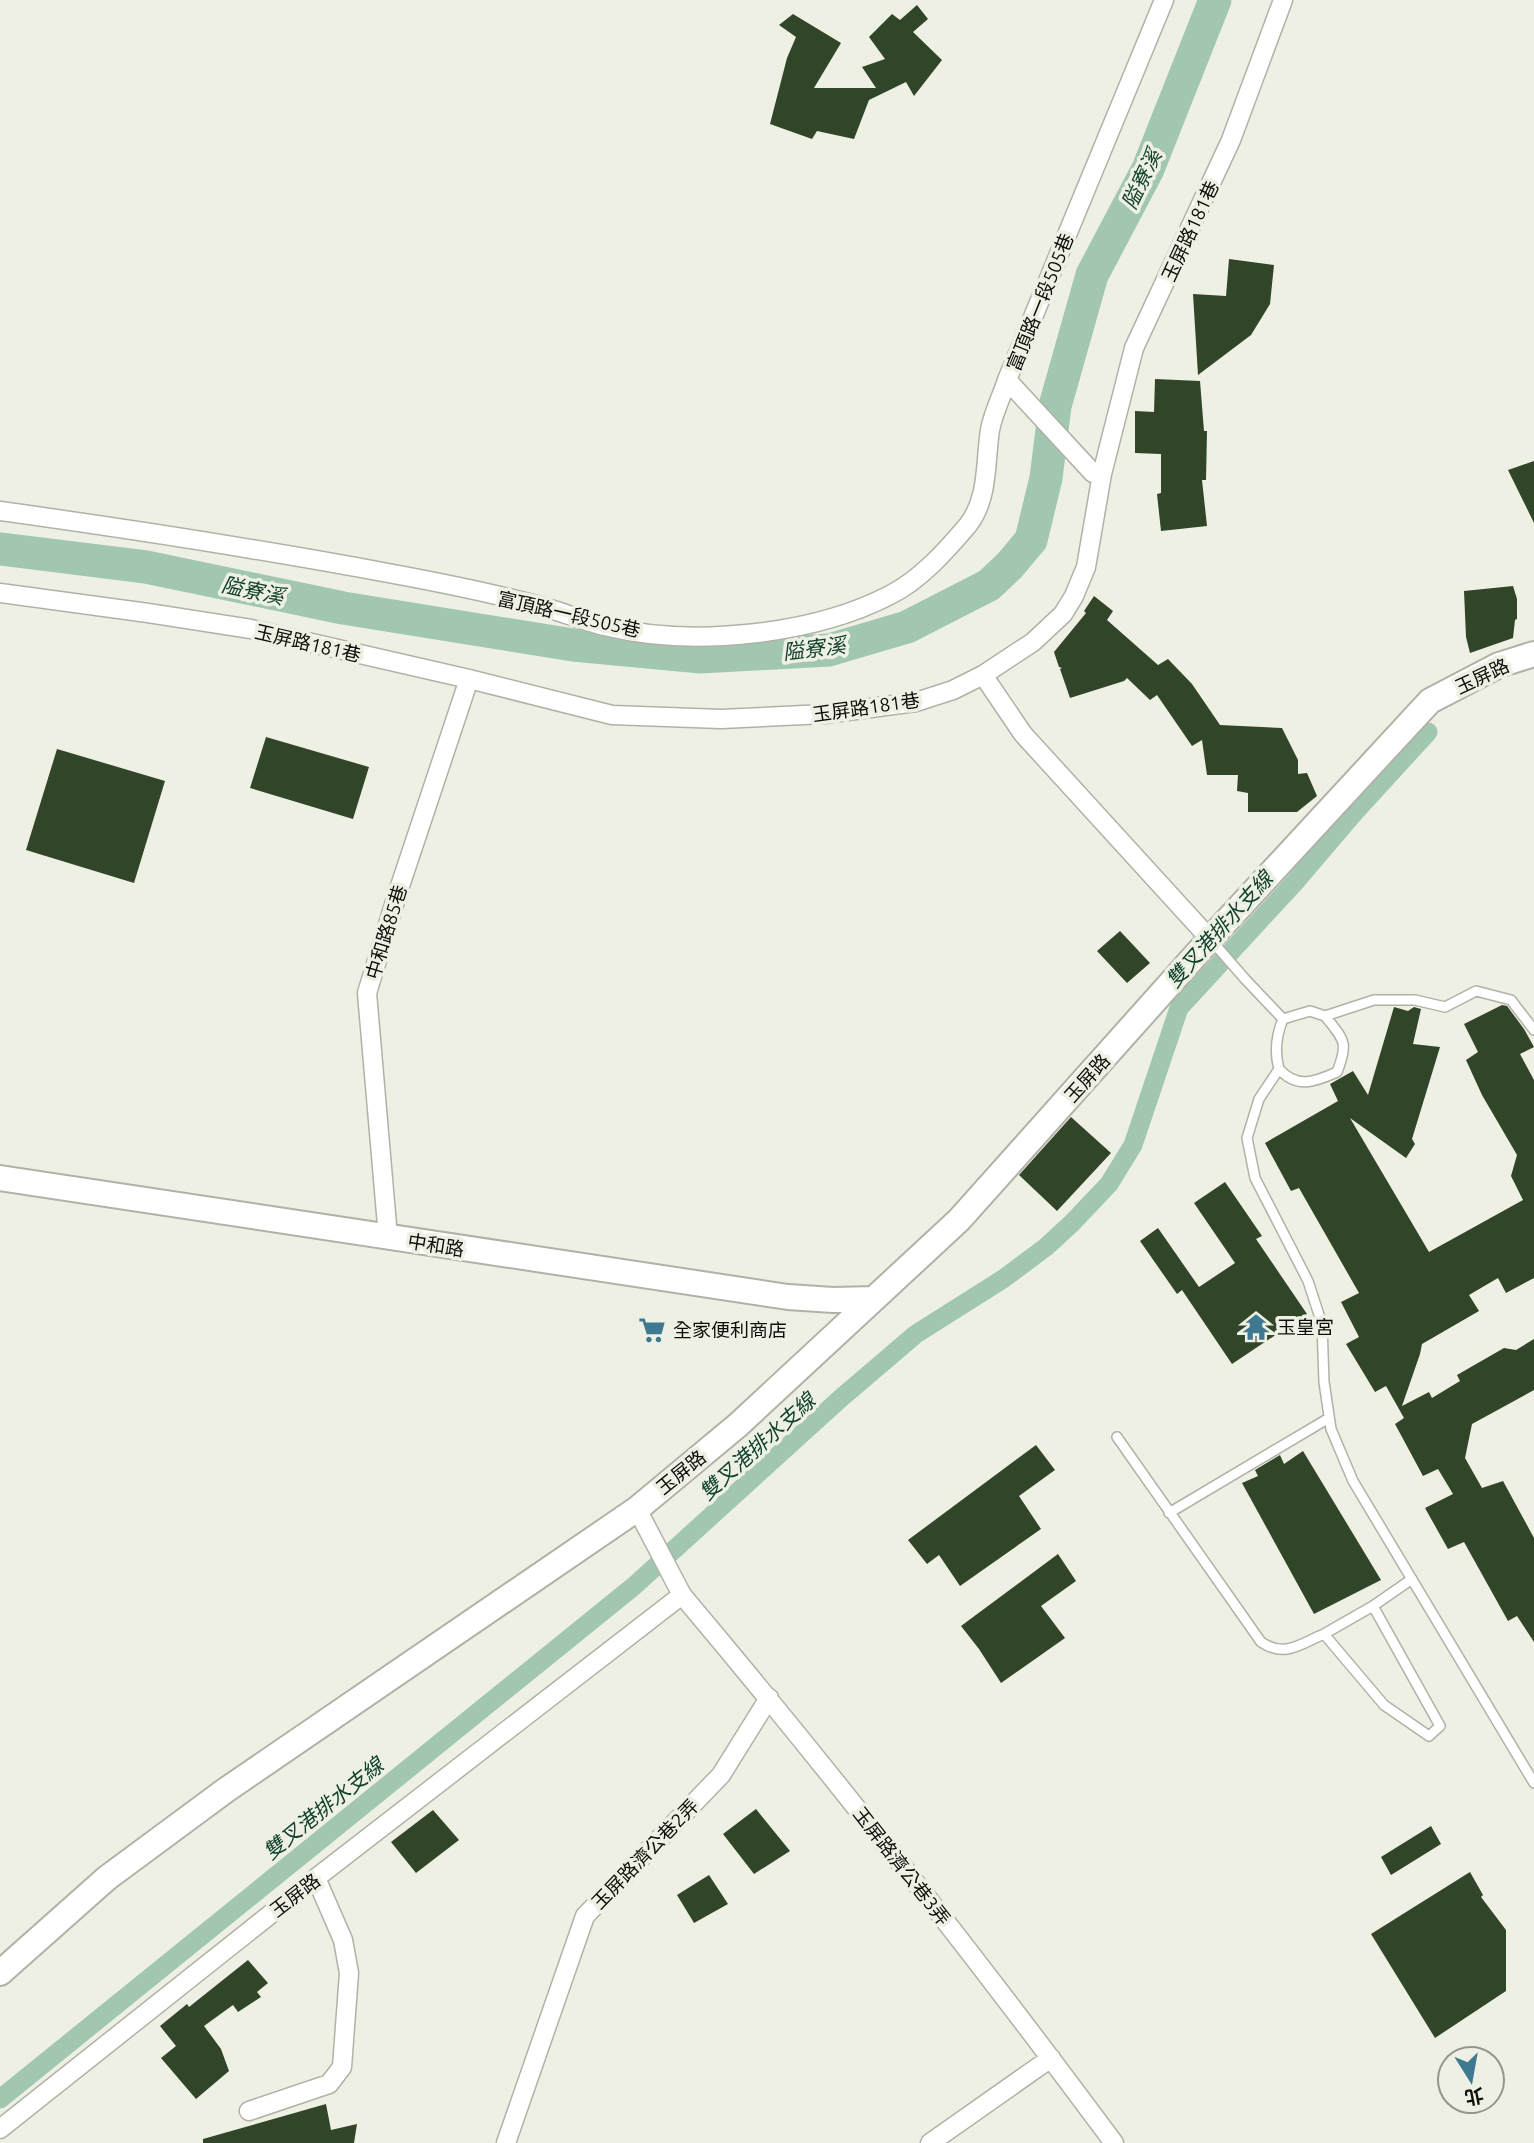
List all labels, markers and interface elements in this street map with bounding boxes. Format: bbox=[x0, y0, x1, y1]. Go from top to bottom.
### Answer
water label: 隘寮溪 bbox=[1116, 143, 1167, 213]
street label: 玉屏路181巷 bbox=[1157, 177, 1223, 285]
street label: 富頂路一段505巷 bbox=[1002, 230, 1078, 374]
water label: 隘寮溪 bbox=[220, 572, 289, 609]
street label: 富頂路一段505巷 bbox=[495, 587, 643, 641]
street label: 玉屏路181巷 bbox=[253, 620, 363, 666]
water label: 隘寮溪 bbox=[781, 632, 850, 664]
street label: 玉屏路 bbox=[1452, 654, 1512, 698]
street label: 玉屏路181巷 bbox=[811, 689, 921, 725]
water label: 雙叉港排水支線 bbox=[1161, 865, 1278, 992]
street label: 中和路85巷 bbox=[361, 882, 411, 982]
street label: 玉屏路 bbox=[1060, 1049, 1114, 1107]
street label: 中和路 bbox=[406, 1230, 466, 1260]
temple icon: 玉皇宮 bbox=[1241, 1312, 1271, 1342]
supermarket icon: 全家便利商店 bbox=[637, 1315, 667, 1345]
place label: 玉皇宮 bbox=[1277, 1316, 1334, 1338]
place label: 全家便利商店 bbox=[673, 1319, 787, 1341]
water label: 雙叉港排水支線 bbox=[694, 1387, 821, 1504]
street label: 玉屏路 bbox=[652, 1446, 710, 1498]
water label: 雙叉港排水支線 bbox=[258, 1751, 389, 1864]
street label: 玉屏路濟公巷2弄 bbox=[587, 1795, 703, 1913]
street label: 玉屏路濟公巷3弄 bbox=[849, 1803, 955, 1929]
street label: 玉屏路 bbox=[266, 1869, 324, 1921]
north arrow bbox=[1436, 2045, 1506, 2115]
text: 北 bbox=[1463, 2084, 1486, 2109]

